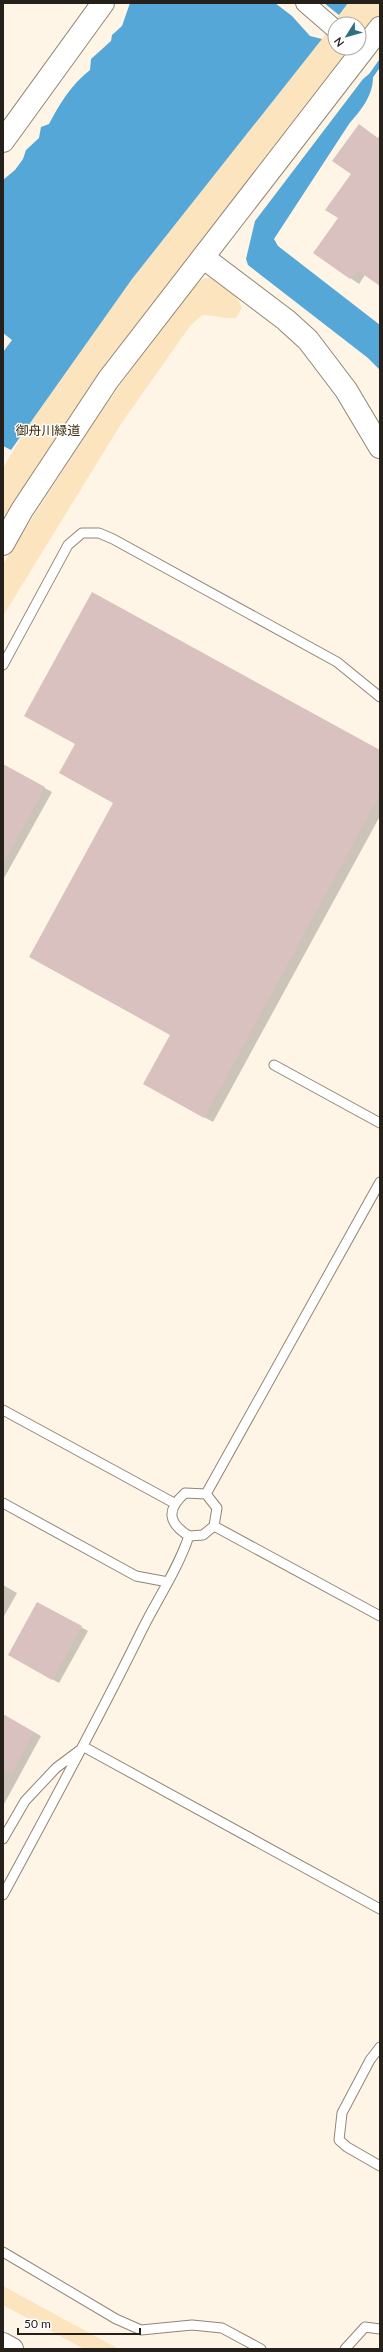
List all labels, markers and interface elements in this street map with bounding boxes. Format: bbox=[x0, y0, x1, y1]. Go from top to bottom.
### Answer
north arrow bbox=[327, 16, 367, 56]
text: N bbox=[331, 35, 346, 50]
park label: 御舟川緑道 bbox=[15, 422, 81, 438]
scale bar bbox=[18, 2310, 140, 2336]
text: 50 m bbox=[24, 2316, 51, 2331]

